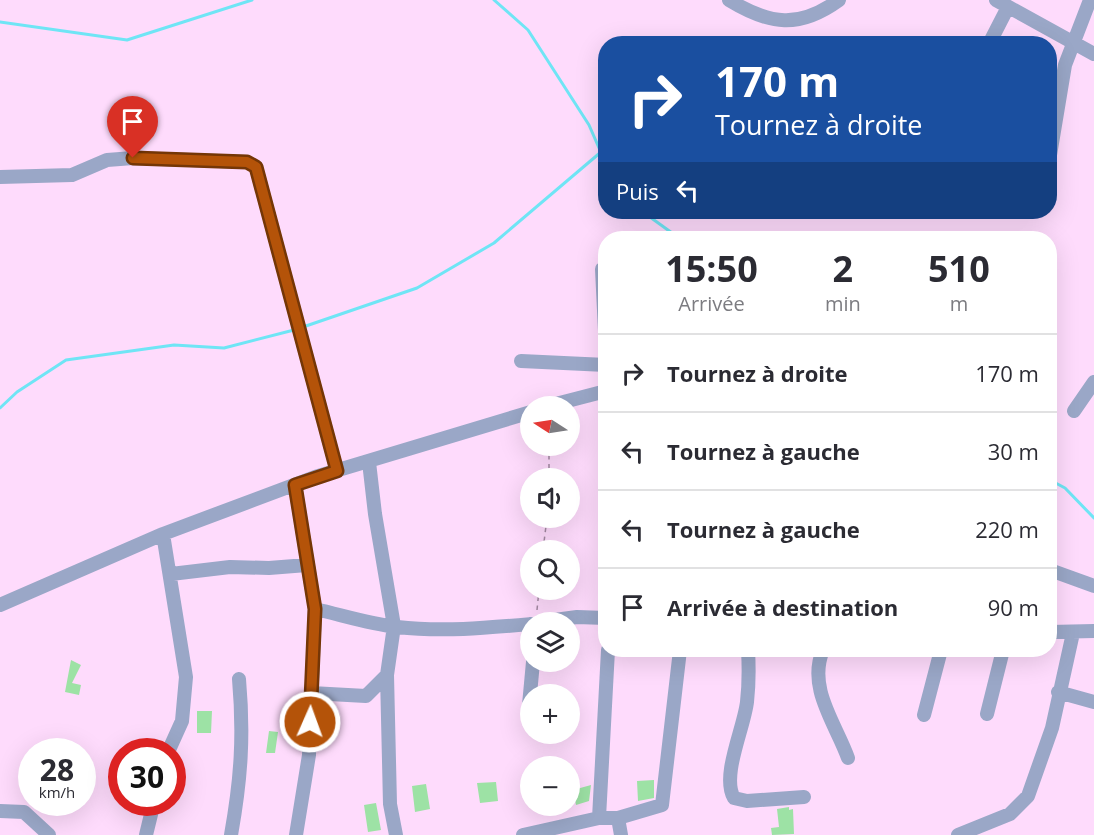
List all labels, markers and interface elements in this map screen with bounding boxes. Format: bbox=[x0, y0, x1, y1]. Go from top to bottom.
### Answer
text: 170 m bbox=[715, 52, 839, 109]
icon: right bbox=[616, 60, 694, 138]
pin bbox=[107, 96, 158, 158]
icon: arrive bbox=[116, 105, 149, 138]
text: Tournez à droite bbox=[715, 106, 923, 143]
icon: left bbox=[671, 174, 704, 207]
text: Puis bbox=[616, 176, 659, 206]
text: 15:50 bbox=[665, 244, 758, 293]
text: 2 bbox=[833, 244, 853, 293]
text: 510 bbox=[928, 244, 990, 293]
text: Arrivée bbox=[678, 290, 745, 317]
text: min bbox=[825, 290, 861, 317]
text: m bbox=[950, 290, 968, 317]
icon: right bbox=[616, 357, 649, 390]
text: Tournez à droite bbox=[667, 358, 848, 388]
text: 170 m bbox=[975, 358, 1039, 388]
north arrow bbox=[520, 396, 580, 456]
map controls bbox=[520, 396, 580, 816]
icon: left bbox=[616, 435, 649, 468]
text: Tournez à gauche bbox=[667, 436, 860, 466]
text: 30 m bbox=[988, 436, 1039, 466]
button: sound bbox=[520, 468, 580, 528]
icon: left bbox=[616, 513, 649, 546]
text: Tournez à gauche bbox=[667, 514, 860, 544]
text: 220 m bbox=[975, 514, 1039, 544]
button: search bbox=[520, 540, 580, 600]
icon: arrive bbox=[616, 591, 649, 624]
text: Arrivée à destination bbox=[667, 592, 898, 622]
text: 90 m bbox=[988, 592, 1039, 622]
button: layers bbox=[520, 612, 580, 672]
button: + bbox=[520, 684, 580, 744]
position arrow bbox=[278, 690, 342, 754]
speed limit sign: 30 bbox=[108, 738, 186, 816]
text: 28 bbox=[40, 749, 74, 790]
button: − bbox=[520, 756, 580, 816]
text: km/h bbox=[39, 782, 75, 802]

